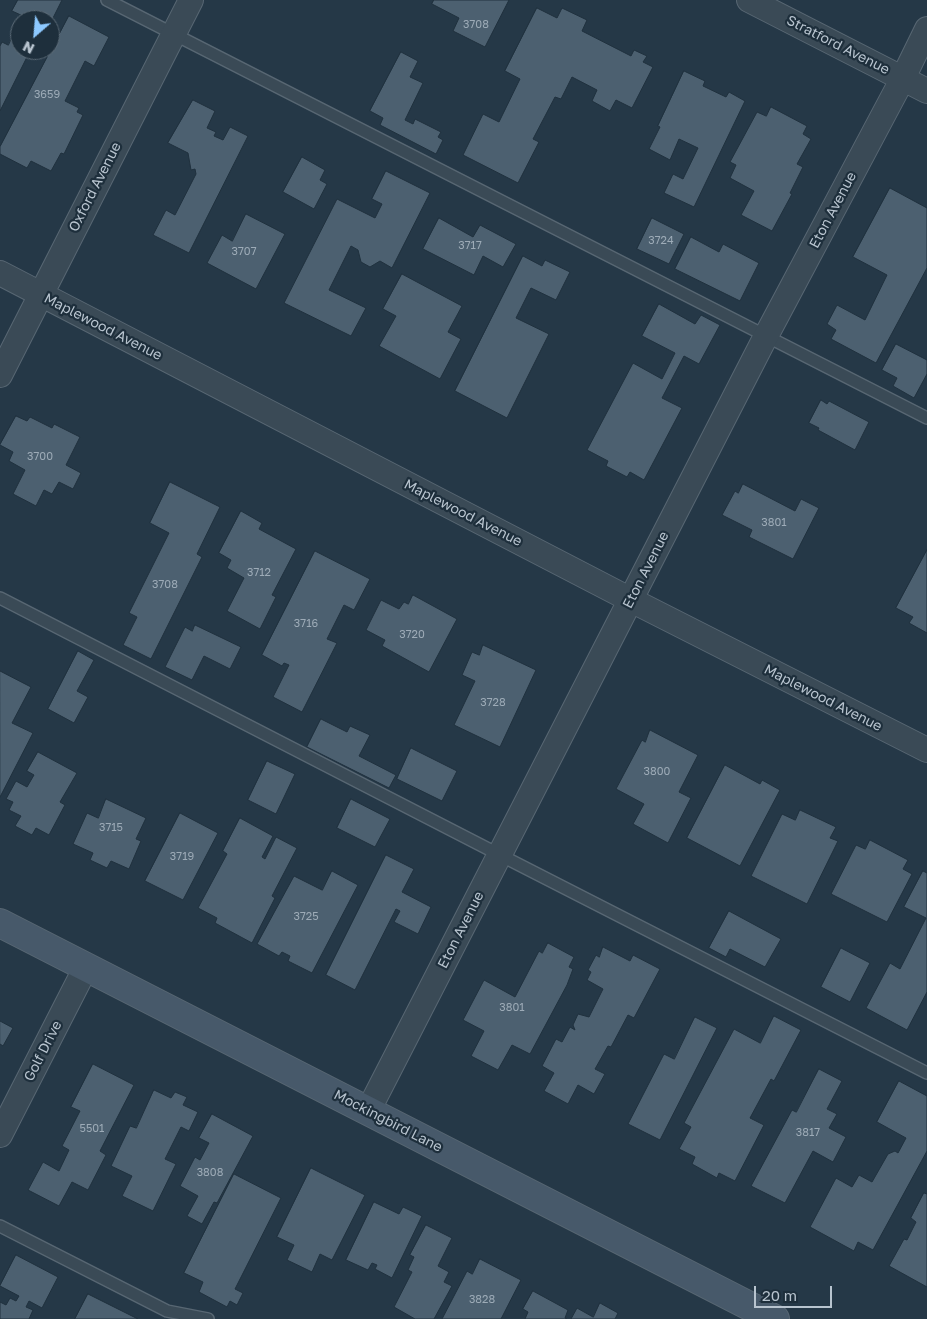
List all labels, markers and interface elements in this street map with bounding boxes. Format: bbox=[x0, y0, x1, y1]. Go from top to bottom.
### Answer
north arrow bbox=[10, 10, 60, 60]
street label: Stratford Avenue bbox=[784, 12, 892, 78]
house number: 3708 bbox=[463, 18, 489, 32]
text: N bbox=[20, 38, 37, 58]
house number: 3659 bbox=[34, 88, 60, 102]
street label: Oxford Avenue bbox=[65, 139, 125, 235]
street label: Eton Avenue bbox=[806, 169, 860, 251]
house number: 3724 bbox=[648, 234, 674, 248]
house number: 3717 bbox=[458, 239, 482, 253]
house number: 3707 bbox=[232, 245, 256, 259]
street label: Maplewood Avenue bbox=[41, 290, 165, 364]
house number: 3700 bbox=[27, 450, 53, 464]
street label: Maplewood Avenue bbox=[401, 476, 525, 550]
house number: 3801 bbox=[761, 516, 787, 530]
street label: Eton Avenue bbox=[619, 529, 673, 611]
house number: 3712 bbox=[247, 566, 271, 580]
house number: 3708 bbox=[152, 578, 178, 592]
house number: 3716 bbox=[294, 617, 318, 631]
house number: 3720 bbox=[399, 628, 425, 642]
street label: Maplewood Avenue bbox=[761, 661, 885, 735]
house number: 3728 bbox=[480, 696, 506, 710]
house number: 3800 bbox=[644, 765, 670, 779]
house number: 3715 bbox=[99, 821, 123, 835]
house number: 3719 bbox=[170, 850, 194, 864]
street label: Eton Avenue bbox=[434, 889, 488, 971]
house number: 3725 bbox=[293, 910, 319, 924]
house number: 3801 bbox=[499, 1001, 525, 1015]
street label: Golf Drive bbox=[21, 1018, 65, 1084]
street label: Mockingbird Lane bbox=[331, 1086, 445, 1156]
house number: 5501 bbox=[80, 1122, 104, 1136]
house number: 3817 bbox=[796, 1126, 820, 1140]
house number: 3808 bbox=[197, 1166, 223, 1180]
scale bar bbox=[757, 1276, 834, 1308]
text: 20 m bbox=[762, 1286, 797, 1304]
house number: 3828 bbox=[469, 1293, 495, 1307]

